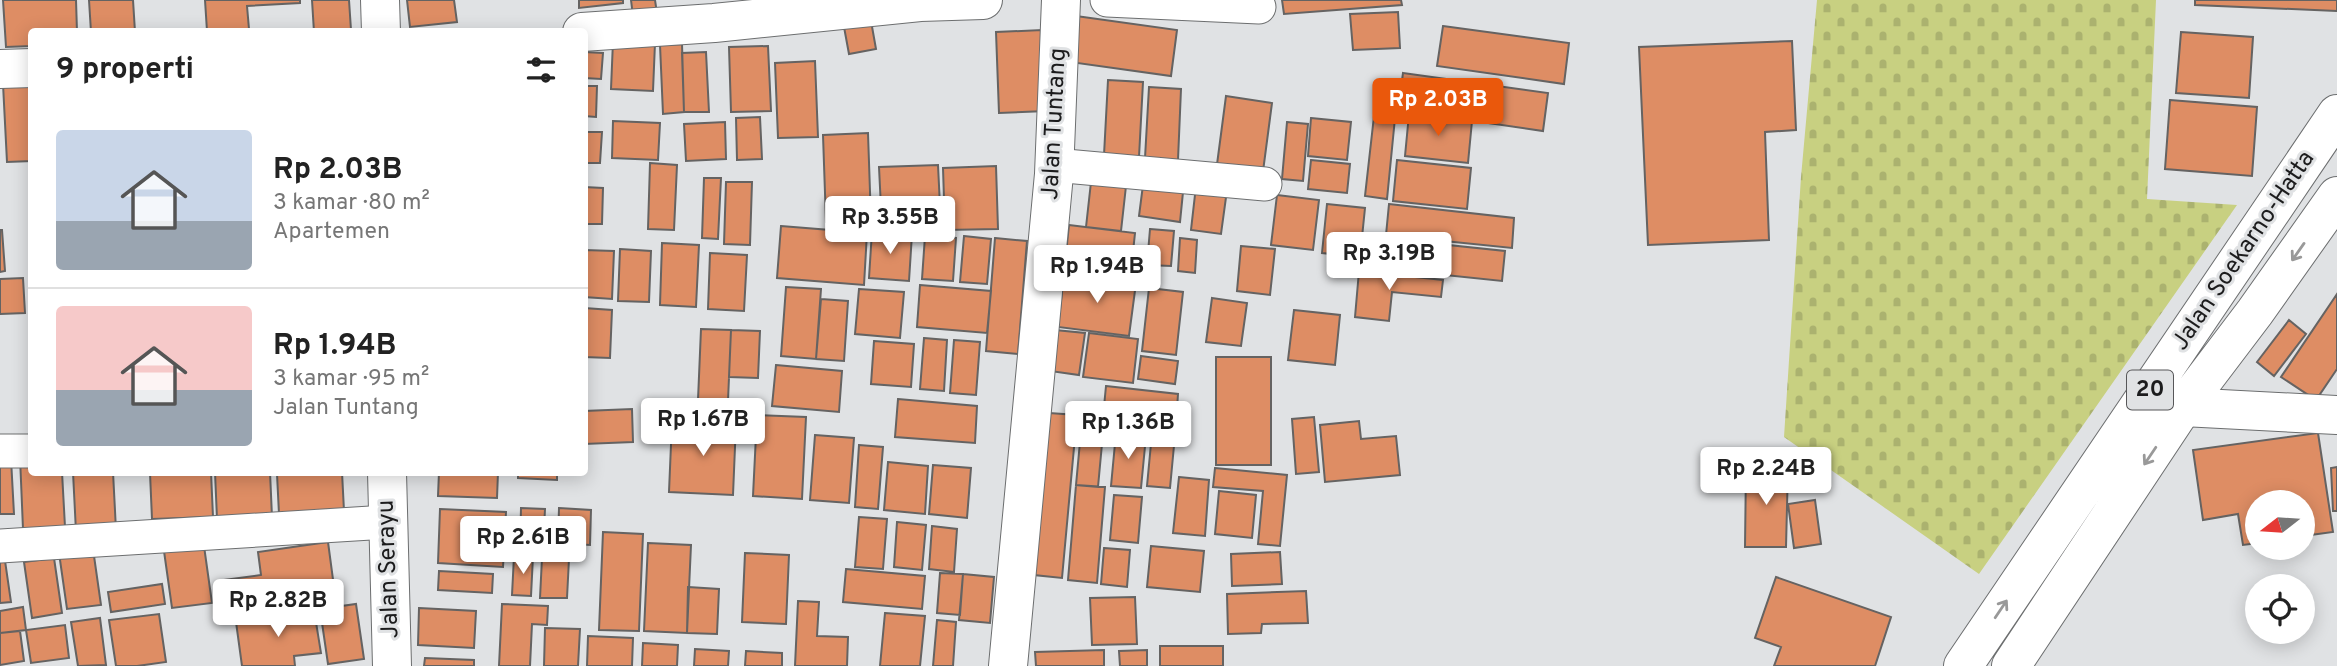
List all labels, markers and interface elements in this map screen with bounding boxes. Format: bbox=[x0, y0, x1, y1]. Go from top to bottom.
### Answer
street label: Jalan Tuntang bbox=[1036, 47, 1074, 201]
icon: filters bbox=[522, 51, 560, 89]
text: 9 properti bbox=[56, 52, 194, 89]
pin: Rp 2.03B bbox=[1366, 78, 1510, 138]
text: Rp 2.03B bbox=[1388, 86, 1488, 115]
street label: Jalan Soekarno-Hatta bbox=[2166, 145, 2322, 357]
text: Rp 2.03B bbox=[273, 152, 402, 189]
icon: home bbox=[112, 158, 196, 242]
text: 3 kamar · 80 m² bbox=[273, 189, 430, 218]
pin: Rp 3.55B bbox=[818, 196, 962, 256]
text: Rp 3.55B bbox=[841, 204, 939, 233]
text: Apartemen bbox=[273, 218, 390, 247]
pin: Rp 3.19B bbox=[1317, 232, 1461, 292]
text: Rp 3.19B bbox=[1343, 240, 1435, 269]
one-way arrow bbox=[2291, 242, 2305, 261]
pin: Rp 1.94B bbox=[1025, 246, 1169, 305]
text: Rp 1.94B bbox=[1050, 253, 1144, 282]
text: Rp 1.94B bbox=[273, 328, 396, 365]
icon: home bbox=[112, 334, 196, 418]
text: 3 kamar · 95 m² bbox=[273, 365, 429, 394]
road number: 20 bbox=[2127, 370, 2173, 410]
text: Jalan Tuntang bbox=[273, 394, 419, 423]
pin: Rp 1.67B bbox=[631, 398, 775, 458]
pin: Rp 1.36B bbox=[1056, 402, 1200, 461]
text: Rp 1.67B bbox=[657, 406, 749, 435]
text: Rp 1.36B bbox=[1081, 409, 1175, 438]
one-way arrow bbox=[2143, 446, 2157, 465]
pin: Rp 2.24B bbox=[1694, 448, 1838, 507]
text: Rp 2.24B bbox=[1716, 455, 1816, 484]
north arrow bbox=[2245, 490, 2315, 560]
map controls bbox=[2245, 490, 2315, 644]
street label: Jalan Serayu bbox=[372, 499, 406, 639]
pin: Rp 2.61B bbox=[451, 516, 595, 576]
text: Rp 2.61B bbox=[476, 524, 570, 553]
button: locate bbox=[2245, 574, 2315, 644]
pin: Rp 2.82B bbox=[206, 580, 350, 639]
text: Rp 2.82B bbox=[229, 587, 327, 616]
one-way arrow bbox=[1994, 600, 2008, 620]

